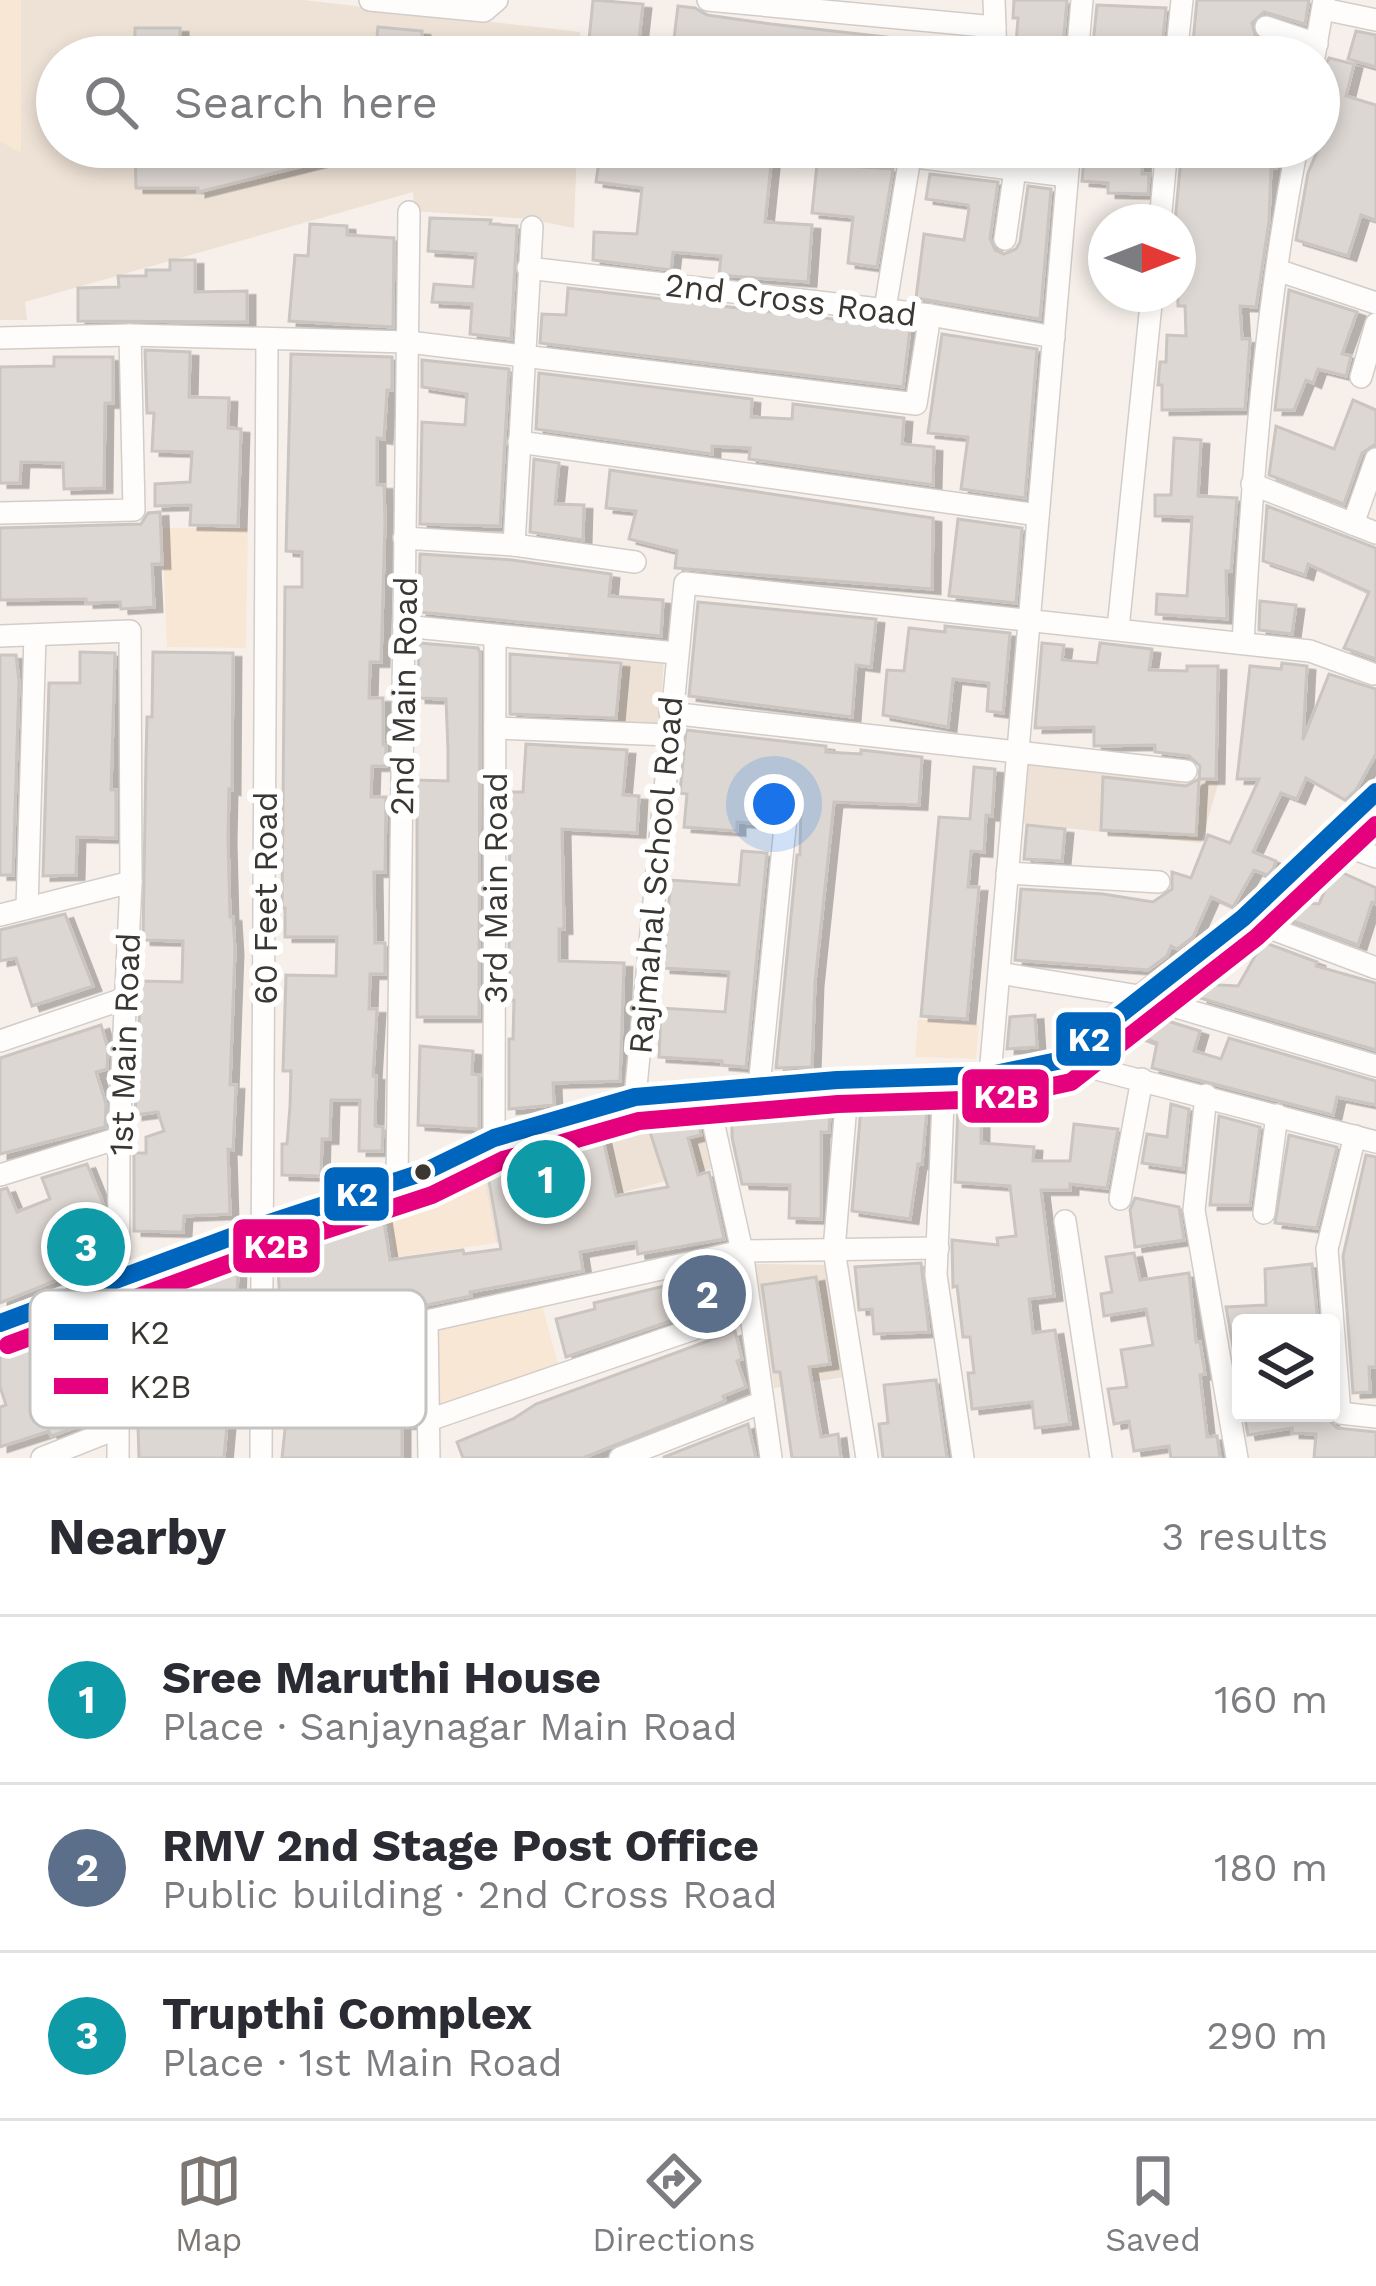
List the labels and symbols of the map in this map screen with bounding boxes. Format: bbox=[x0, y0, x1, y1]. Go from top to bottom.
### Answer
north arrow bbox=[1088, 204, 1196, 312]
street label: 2nd Cross Road bbox=[663, 265, 919, 334]
street label: 2nd Main Road bbox=[382, 576, 425, 816]
street label: Rajmahal School Road bbox=[620, 694, 691, 1056]
street label: 3rd Main Road bbox=[476, 772, 515, 1004]
your location bbox=[744, 774, 804, 834]
street label: 60 Feet Road bbox=[246, 791, 285, 1005]
street label: 1st Main Road bbox=[101, 932, 148, 1156]
line badge: K2 bbox=[1054, 1010, 1123, 1068]
text: K2 bbox=[1068, 1020, 1110, 1059]
line badge: K2B bbox=[960, 1067, 1051, 1125]
text: K2B bbox=[973, 1077, 1039, 1116]
pin: 1 bbox=[507, 1134, 585, 1224]
unlabelled marker bbox=[412, 1161, 434, 1183]
line badge: K2 bbox=[322, 1165, 391, 1223]
text: K2 bbox=[336, 1175, 378, 1214]
pin: 3 bbox=[47, 1202, 125, 1292]
line badge: K2B bbox=[231, 1217, 322, 1275]
text: K2B bbox=[243, 1227, 309, 1266]
pin: 2 bbox=[668, 1249, 746, 1339]
legend bbox=[30, 1290, 426, 1428]
text: K2 bbox=[129, 1313, 170, 1352]
text: K2B bbox=[129, 1367, 191, 1406]

